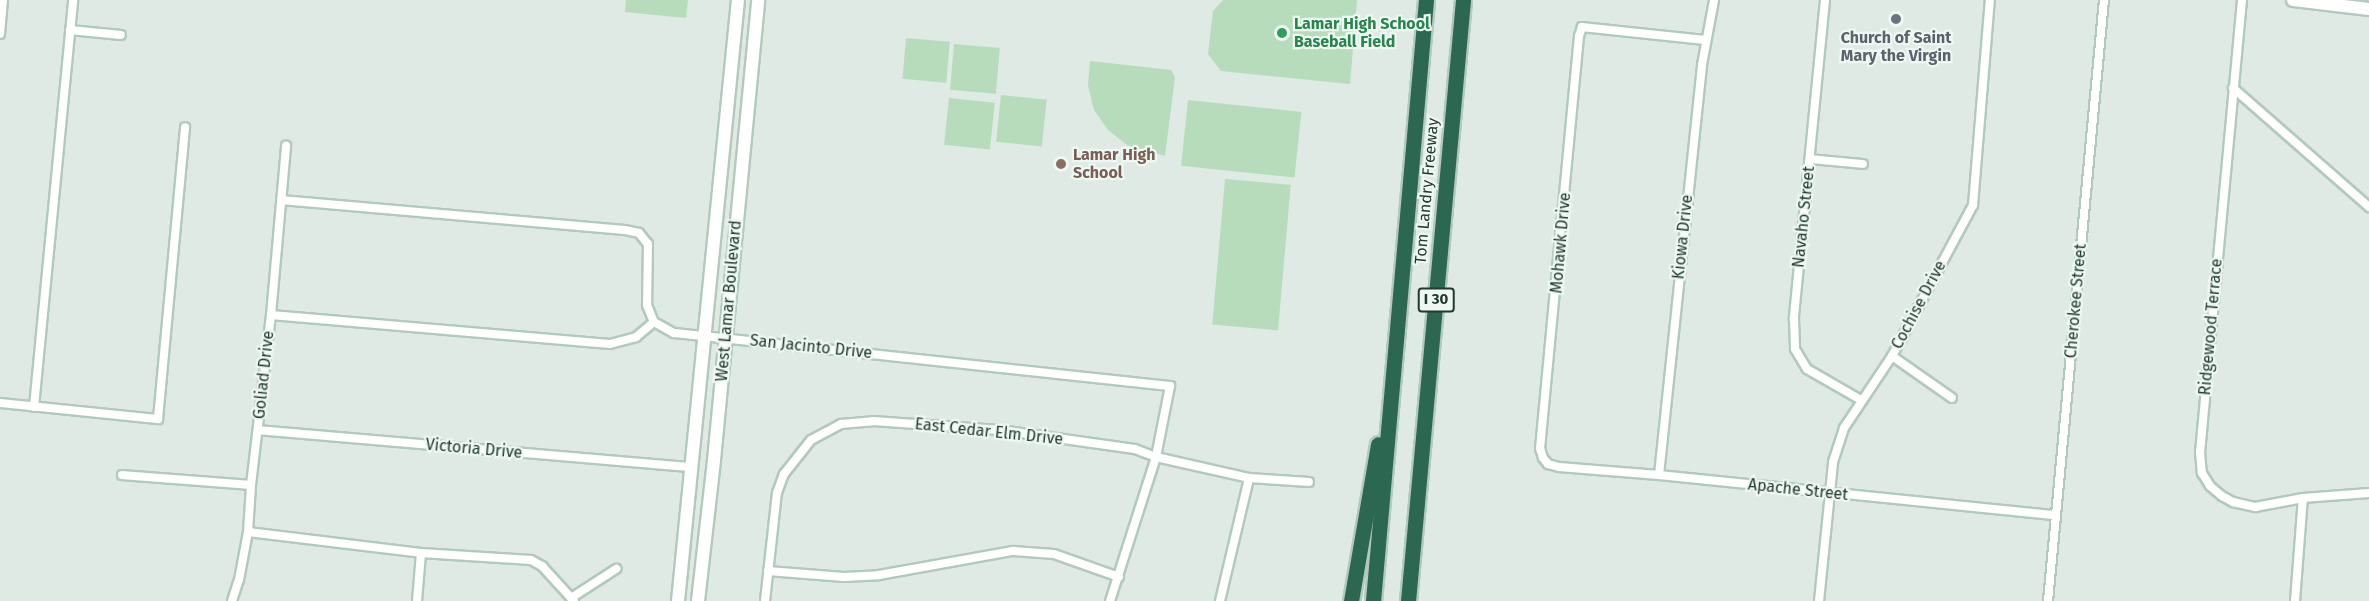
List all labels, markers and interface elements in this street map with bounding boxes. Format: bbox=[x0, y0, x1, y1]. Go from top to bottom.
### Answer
marker: Church of Saint Mary the Virgin bbox=[1889, 12, 1903, 26]
place label: Lamar High School Baseball Field bbox=[1294, 14, 1430, 52]
marker: Lamar High School Baseball Field bbox=[1275, 26, 1289, 40]
place label: Church of Saint Mary the Virgin bbox=[1841, 28, 1951, 66]
street label: Tom Landry Freeway bbox=[1411, 117, 1443, 265]
place label: Lamar High School bbox=[1073, 145, 1156, 183]
marker: Lamar High School bbox=[1054, 157, 1068, 171]
street label: Navaho Street bbox=[1789, 165, 1819, 269]
street label: Mohawk Drive bbox=[1547, 192, 1575, 294]
street label: Kiowa Drive bbox=[1669, 194, 1697, 280]
street label: West Lamar Boulevard bbox=[712, 220, 746, 382]
street label: Cherokee Street bbox=[2061, 243, 2091, 359]
street label: Cochise Drive bbox=[1888, 257, 1950, 353]
street label: Ridgewood Terrace bbox=[2195, 258, 2227, 396]
road number: I 30 bbox=[1416, 288, 1456, 312]
street label: Goliad Drive bbox=[250, 330, 278, 420]
street label: San Jacinto Drive bbox=[749, 331, 873, 363]
street label: East Cedar Elm Drive bbox=[914, 415, 1064, 449]
street label: Victoria Drive bbox=[425, 435, 523, 463]
street label: Apache Street bbox=[1747, 475, 1849, 505]

